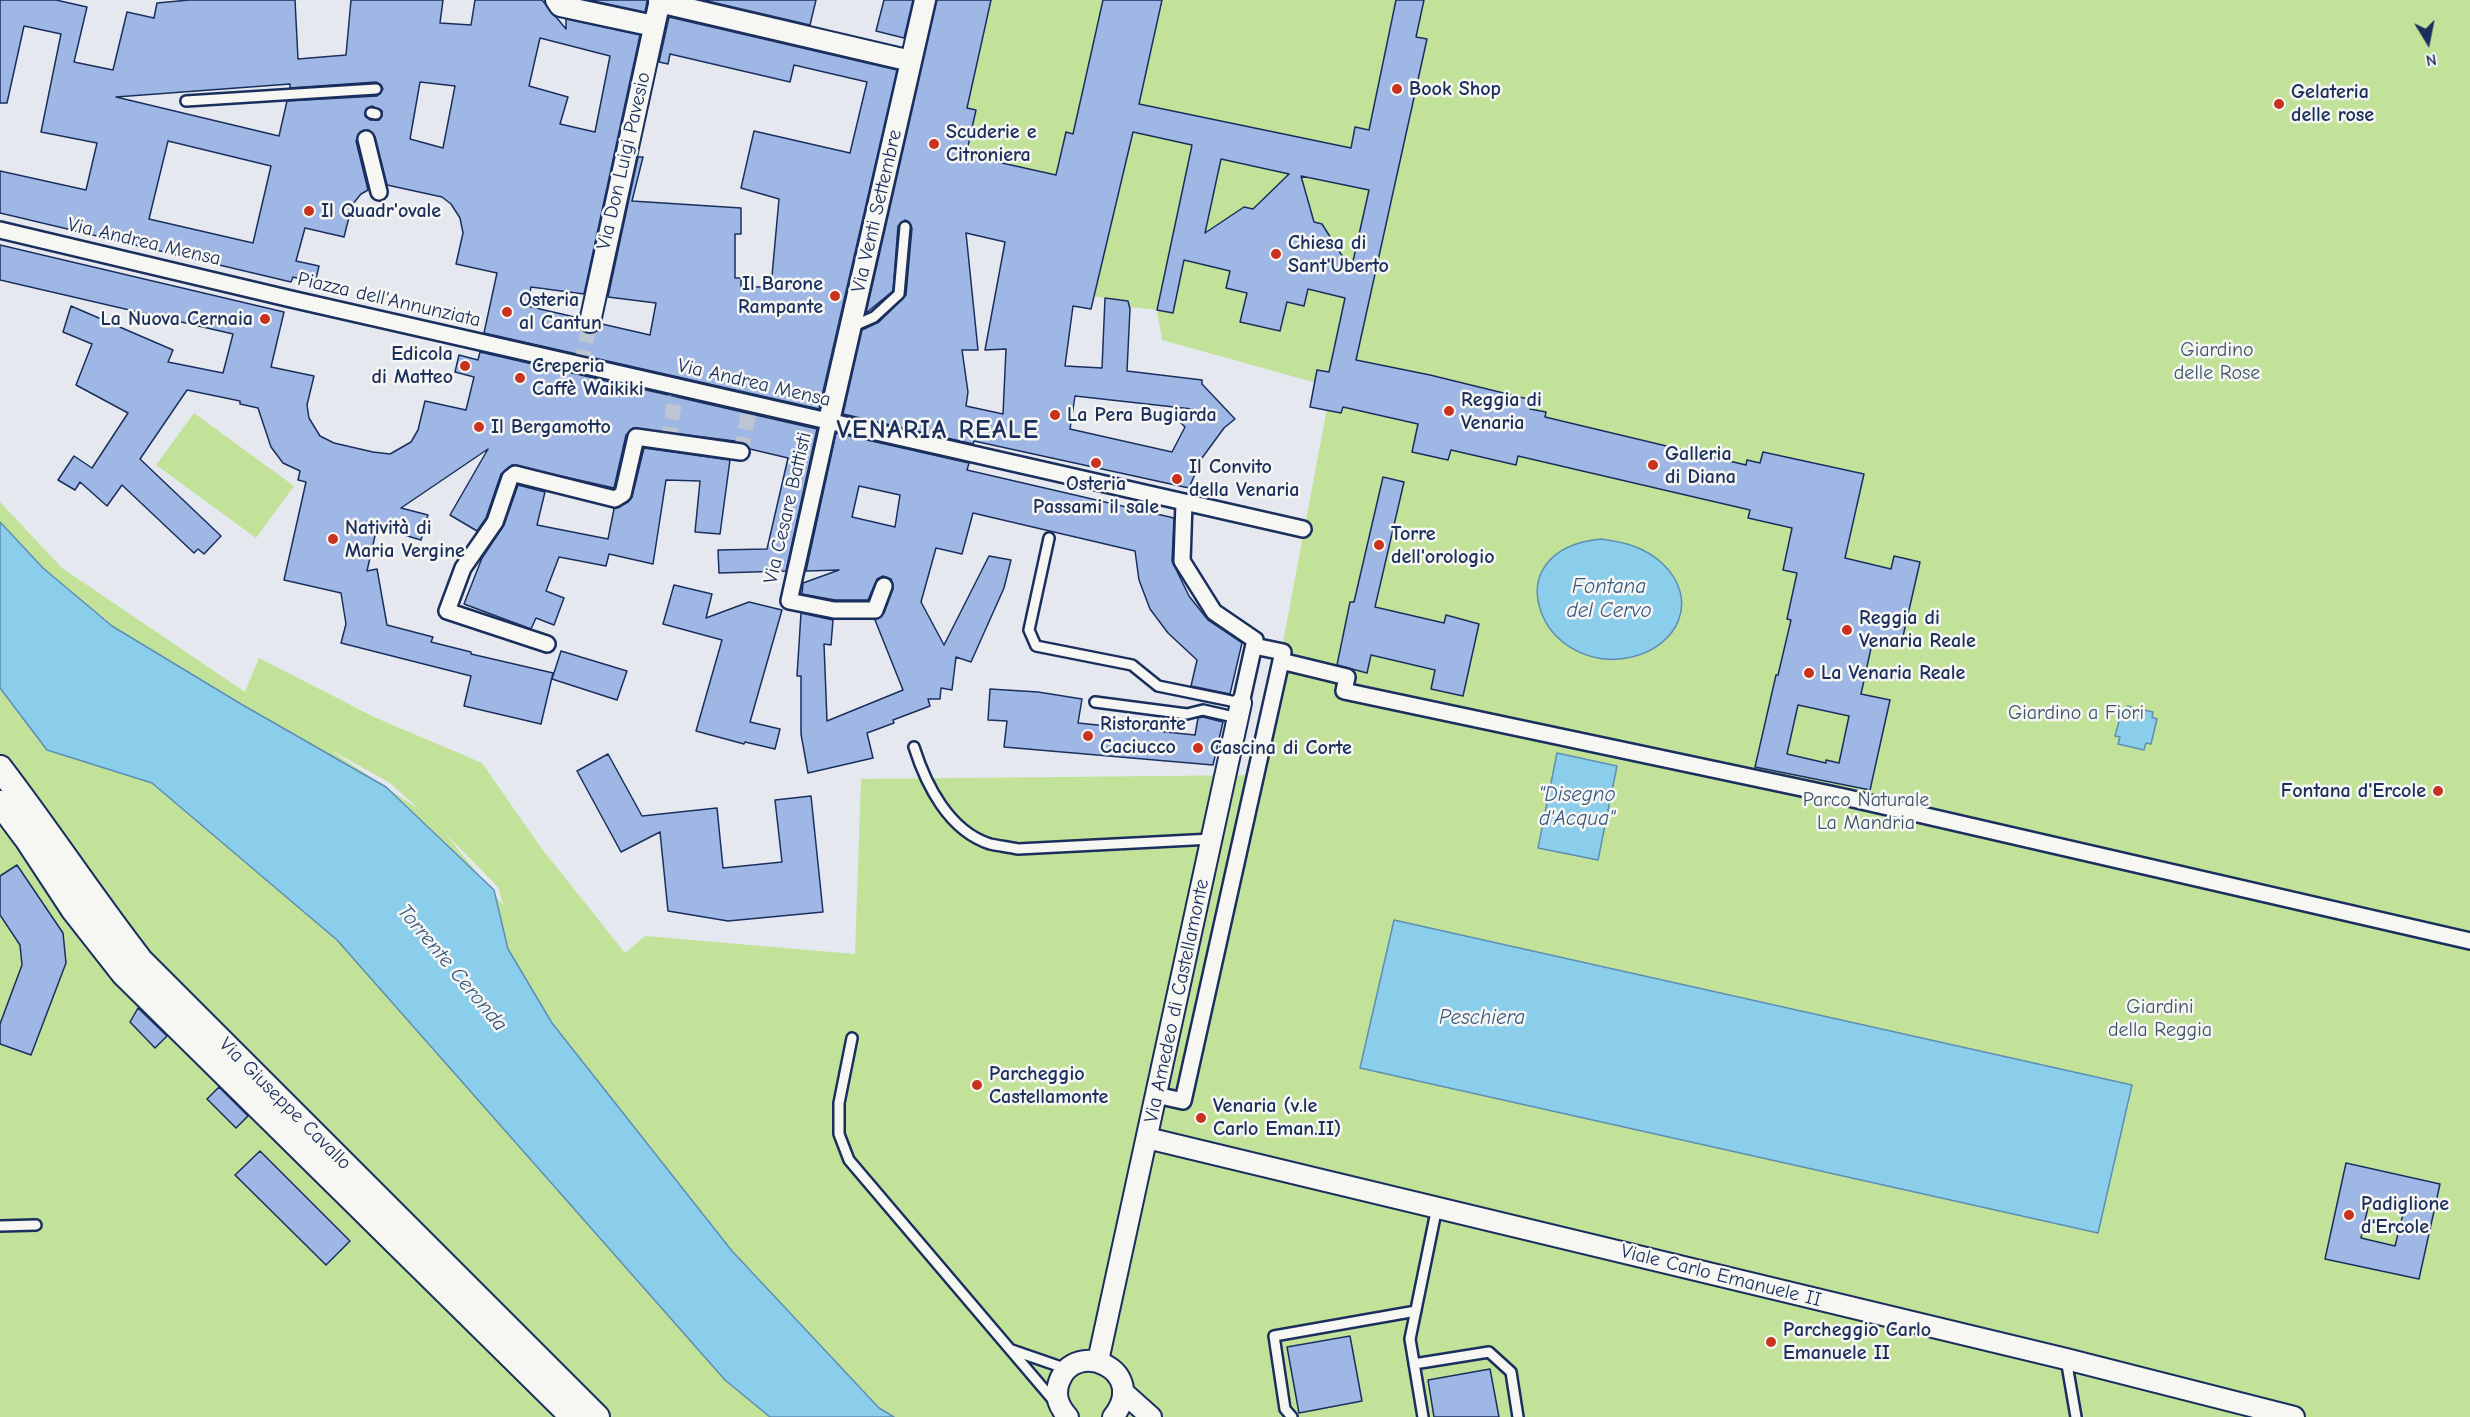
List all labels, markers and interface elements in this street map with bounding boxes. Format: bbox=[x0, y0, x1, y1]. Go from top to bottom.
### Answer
north arrow bbox=[2398, 12, 2458, 72]
text: N bbox=[2424, 50, 2438, 69]
street label: Via Don Luigi Pavesio bbox=[592, 70, 656, 252]
place label: Book Shop bbox=[1409, 77, 1501, 101]
place label: Gelateria delle rose bbox=[2291, 80, 2374, 127]
marker: Book Shop bbox=[1390, 82, 1404, 96]
marker: Gelateria delle rose bbox=[2272, 97, 2286, 111]
place label: Scuderie e Citroniera bbox=[946, 120, 1037, 167]
street label: Via Venti Settembre bbox=[847, 127, 907, 295]
marker: Scuderie e Citroniera bbox=[927, 137, 941, 151]
place label: Il Quadr'ovale bbox=[321, 199, 441, 223]
marker: Il Quadr'ovale bbox=[302, 204, 316, 218]
street label: Via Andrea Mensa bbox=[65, 213, 223, 271]
place label: Chiesa di Sant'Uberto bbox=[1288, 231, 1389, 278]
marker: Chiesa di Sant'Uberto bbox=[1269, 247, 1283, 261]
street label: Piazza dell'Annunziata bbox=[295, 267, 483, 333]
place label: Il Barone Rampante bbox=[738, 272, 823, 319]
place label: Osteria al Cantun bbox=[519, 288, 602, 335]
marker: Il Barone Rampante bbox=[828, 289, 842, 303]
marker: Osteria al Cantun bbox=[500, 305, 514, 319]
place label: La Nuova Cernaia bbox=[100, 307, 253, 331]
marker: La Nuova Cernaia bbox=[258, 312, 272, 326]
park label: Giardino delle Rose bbox=[2174, 338, 2260, 385]
place label: Edicola di Matteo bbox=[372, 342, 453, 389]
place label: Creperia Caffè Waikiki bbox=[532, 354, 644, 401]
street label: Via Andrea Mensa bbox=[675, 354, 833, 412]
marker: Edicola di Matteo bbox=[458, 359, 472, 373]
marker: Creperia Caffè Waikiki bbox=[513, 371, 527, 385]
place label: Reggia di Venaria bbox=[1461, 388, 1542, 435]
place label: La Pera Bugiarda bbox=[1067, 403, 1217, 427]
marker: Reggia di Venaria bbox=[1442, 404, 1456, 418]
marker: La Pera Bugiarda bbox=[1048, 408, 1062, 422]
place label: Il Bergamotto bbox=[491, 415, 611, 439]
district label: VENARIA REALE bbox=[836, 415, 1040, 447]
marker: Il Bergamotto bbox=[472, 420, 486, 434]
street label: Via Cesare Battisti bbox=[759, 430, 817, 586]
place label: Galleria di Diana bbox=[1665, 442, 1736, 489]
place label: Il Convito della Venaria bbox=[1189, 455, 1299, 502]
marker: Osteria Passami il sale bbox=[1089, 456, 1103, 470]
marker: Galleria di Diana bbox=[1646, 458, 1660, 472]
place label: Osteria Passami il sale bbox=[1033, 472, 1159, 519]
marker: Il Convito della Venaria bbox=[1170, 472, 1184, 486]
place label: Natività di Maria Vergine bbox=[345, 516, 465, 563]
place label: Torre dell'orologio bbox=[1391, 522, 1494, 569]
marker: Natività di Maria Vergine bbox=[326, 532, 340, 546]
marker: Torre dell'orologio bbox=[1372, 538, 1386, 552]
water label: Fontana del Cervo bbox=[1567, 574, 1651, 624]
place label: Reggia di Venaria Reale bbox=[1859, 606, 1976, 653]
marker: Reggia di Venaria Reale bbox=[1840, 623, 1854, 637]
place label: La Venaria Reale bbox=[1821, 661, 1965, 685]
marker: La Venaria Reale bbox=[1802, 666, 1816, 680]
park label: Giardino a Fiori bbox=[2008, 701, 2144, 725]
place label: Ristorante Caciucco bbox=[1100, 712, 1186, 759]
marker: Ristorante Caciucco bbox=[1081, 729, 1095, 743]
place label: Cascina di Corte bbox=[1210, 736, 1352, 760]
marker: Cascina di Corte bbox=[1191, 741, 1205, 755]
place label: Fontana d'Ercole bbox=[2281, 779, 2426, 803]
water label: "Disegno d'Acqua" bbox=[1538, 782, 1616, 832]
marker: Fontana d'Ercole bbox=[2431, 784, 2445, 798]
park label: Parco Naturale La Mandria bbox=[1803, 788, 1929, 835]
street label: Via Amedeo di Castellamonte bbox=[1139, 877, 1215, 1125]
water label: Torrente Ceronda bbox=[392, 899, 512, 1037]
park label: Giardini della Reggia bbox=[2108, 995, 2212, 1042]
water label: Peschiera bbox=[1439, 1005, 1525, 1031]
street label: Via Giuseppe Cavallo bbox=[214, 1033, 356, 1175]
place label: Parcheggio Castellamonte bbox=[989, 1062, 1108, 1109]
marker: Parcheggio Castellamonte bbox=[970, 1078, 984, 1092]
place label: Venaria (v.le Carlo Eman.II) bbox=[1213, 1094, 1341, 1141]
marker: Venaria (v.le Carlo Eman.II) bbox=[1194, 1111, 1208, 1125]
place label: Padiglione d'Ercole bbox=[2361, 1192, 2449, 1239]
marker: Padiglione d'Ercole bbox=[2342, 1208, 2356, 1222]
street label: Viale Carlo Emanuele II bbox=[1618, 1239, 1824, 1313]
place label: Parcheggio Carlo Emanuele II bbox=[1783, 1318, 1931, 1365]
marker: Parcheggio Carlo Emanuele II bbox=[1764, 1335, 1778, 1349]

